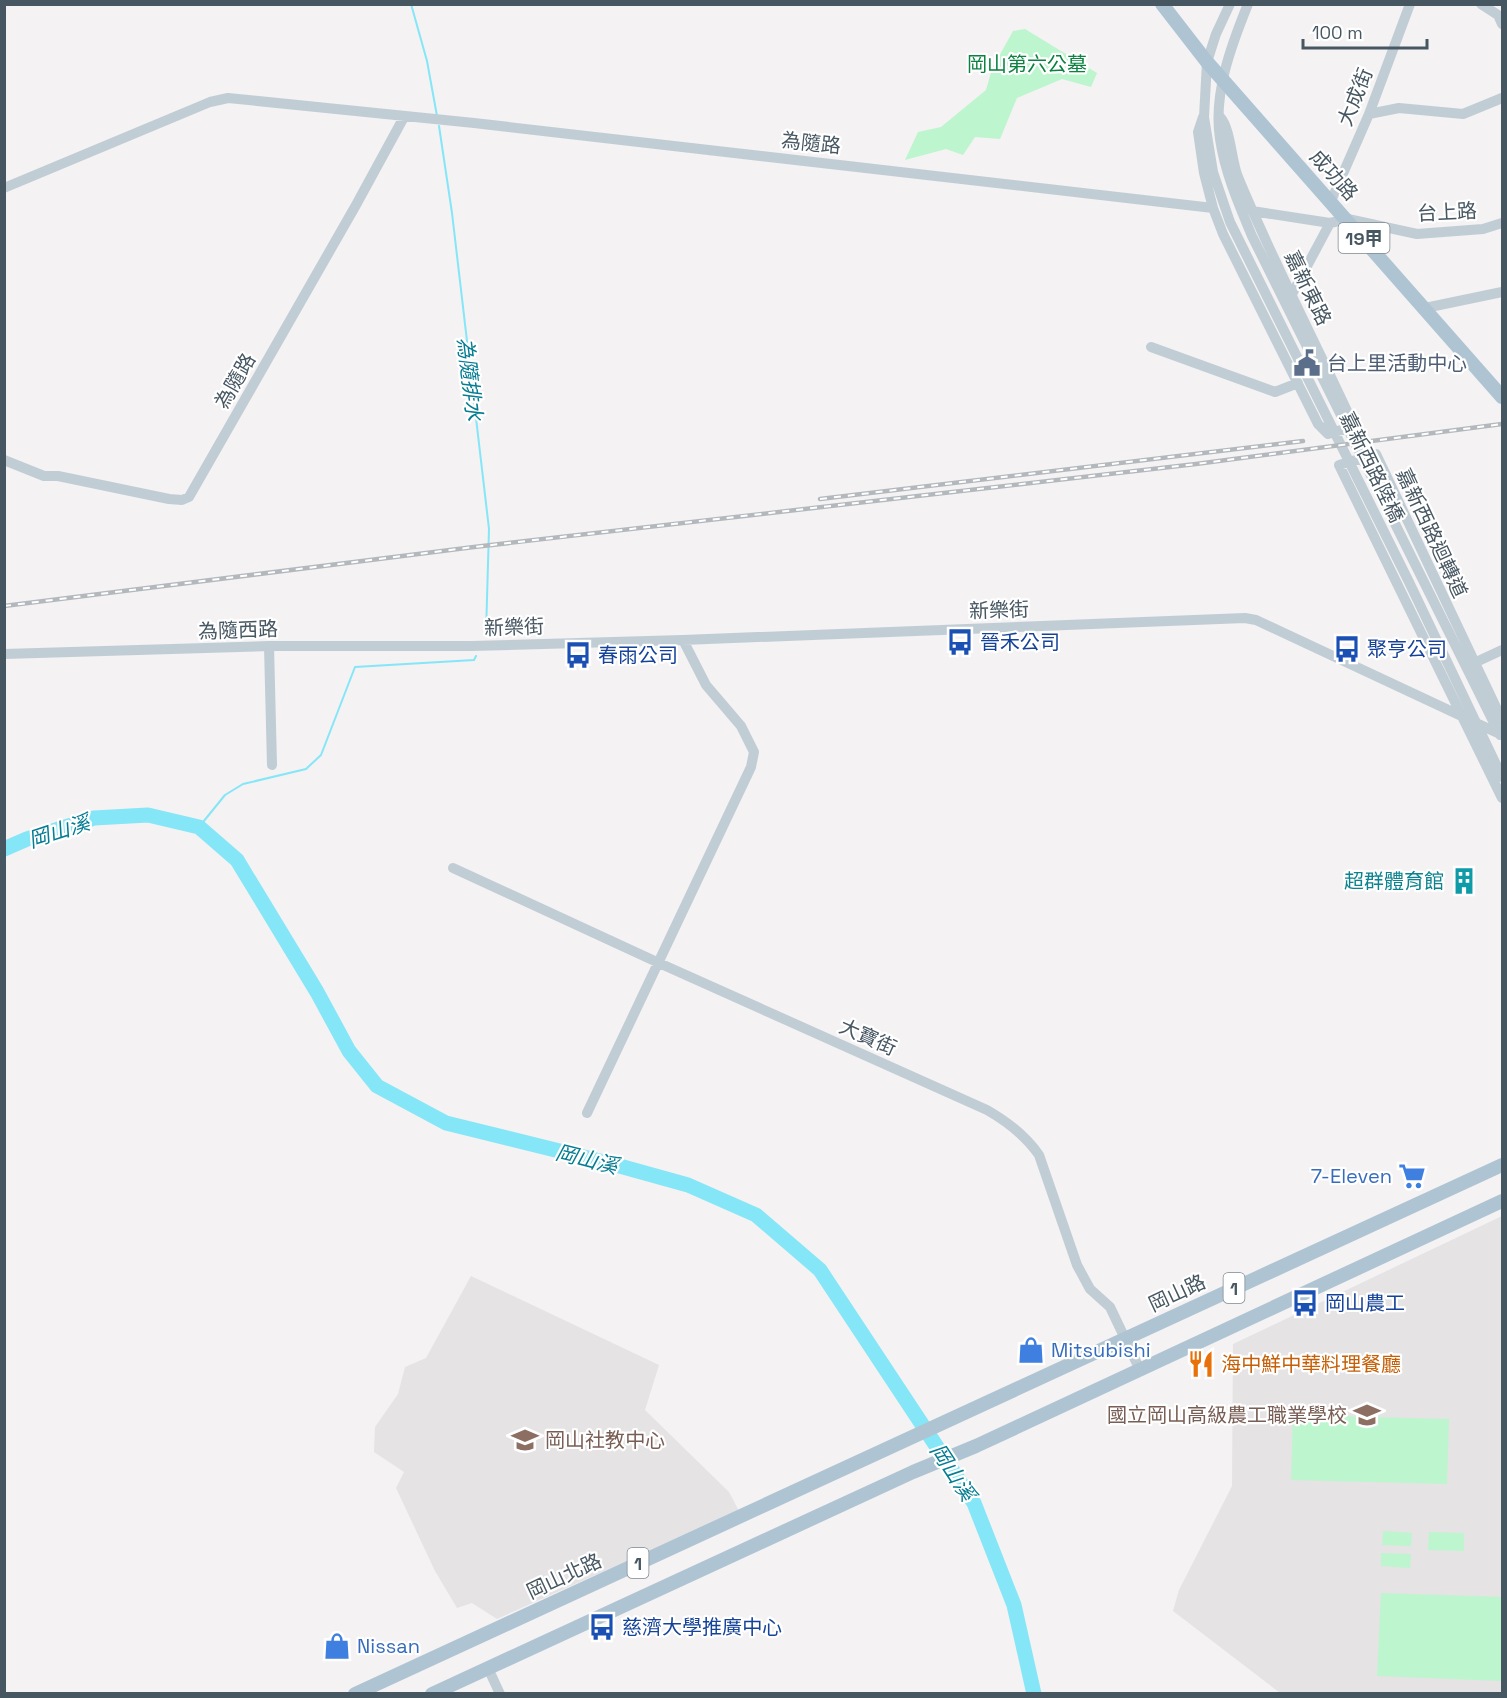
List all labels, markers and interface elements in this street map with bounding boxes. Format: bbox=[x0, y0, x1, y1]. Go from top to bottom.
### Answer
scale bar bbox=[1303, 12, 1428, 50]
text: 100 m bbox=[1312, 21, 1363, 44]
park label: 岡山第六公墓 bbox=[967, 51, 1087, 77]
street label: 大成街 bbox=[1332, 64, 1378, 130]
street label: 為隨路 bbox=[780, 127, 842, 159]
street label: 成功路 bbox=[1304, 144, 1364, 206]
street label: 台上路 bbox=[1416, 197, 1478, 227]
road number: 19甲 bbox=[1338, 223, 1390, 253]
street label: 嘉新東路 bbox=[1279, 246, 1337, 330]
water label: 為隨排水 bbox=[451, 336, 489, 423]
public building icon: 台上里活動中心 bbox=[1292, 348, 1322, 378]
street label: 為隨路 bbox=[209, 349, 261, 413]
place label: 台上里活動中心 bbox=[1327, 350, 1467, 376]
street label: 嘉新西路陸橋 bbox=[1334, 407, 1410, 527]
street label: 嘉新西路迴轉道 bbox=[1391, 464, 1473, 602]
street label: 新樂街 bbox=[969, 596, 1029, 624]
street label: 新樂街 bbox=[484, 613, 544, 641]
street label: 為隨西路 bbox=[198, 616, 278, 644]
bus stop icon: 晉禾公司 bbox=[945, 627, 975, 657]
place label: 晉禾公司 bbox=[980, 629, 1060, 655]
bus stop icon: 聚亨公司 bbox=[1332, 634, 1362, 664]
place label: 聚亨公司 bbox=[1367, 636, 1447, 662]
bus stop icon: 春雨公司 bbox=[563, 640, 593, 670]
place label: 春雨公司 bbox=[598, 642, 678, 668]
water label: 岡山溪 bbox=[25, 807, 96, 854]
building icon: 超群體育館 bbox=[1449, 866, 1479, 896]
place label: 超群體育館 bbox=[1344, 868, 1444, 894]
street label: 大寶街 bbox=[835, 1013, 901, 1061]
water label: 岡山溪 bbox=[553, 1138, 624, 1180]
supermarket icon: 7-Eleven bbox=[1397, 1161, 1427, 1191]
place label: 7-Eleven bbox=[1311, 1163, 1392, 1189]
street label: 岡山路 bbox=[1144, 1269, 1210, 1317]
road number: 1 bbox=[1224, 1273, 1244, 1303]
bus stop icon: 岡山農工 bbox=[1290, 1288, 1320, 1318]
place label: 岡山農工 bbox=[1325, 1290, 1405, 1316]
shop icon: Mitsubishi bbox=[1016, 1335, 1046, 1365]
place label: Mitsubishi bbox=[1051, 1337, 1151, 1363]
restaurant icon: 海中鮮中華料理餐廳 bbox=[1186, 1349, 1216, 1379]
place label: 海中鮮中華料理餐廳 bbox=[1221, 1351, 1401, 1377]
school or university icon: 國立岡山高級農工職業學校 bbox=[1352, 1400, 1382, 1430]
place label: 國立岡山高級農工職業學校 bbox=[1107, 1402, 1347, 1428]
school or university icon: 岡山社教中心 bbox=[510, 1425, 540, 1455]
place label: 岡山社教中心 bbox=[545, 1427, 665, 1453]
water label: 岡山溪 bbox=[925, 1438, 983, 1508]
street label: 岡山北路 bbox=[522, 1547, 606, 1605]
road number: 1 bbox=[628, 1548, 648, 1578]
bus stop icon: 慈濟大學推廣中心 bbox=[587, 1612, 617, 1642]
place label: 慈濟大學推廣中心 bbox=[622, 1614, 782, 1640]
shop icon: Nissan bbox=[322, 1631, 352, 1661]
place label: Nissan bbox=[357, 1633, 420, 1659]

